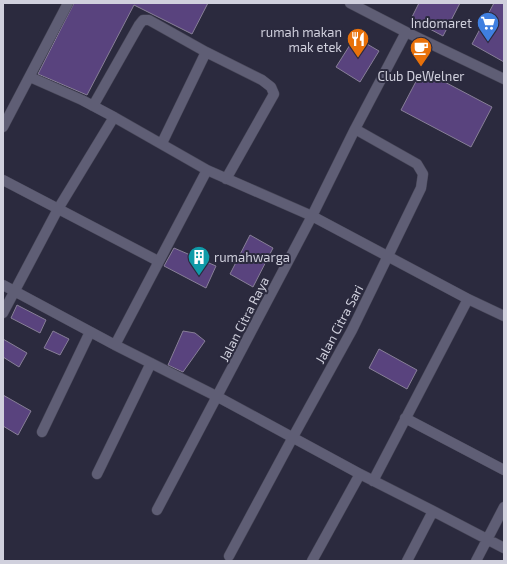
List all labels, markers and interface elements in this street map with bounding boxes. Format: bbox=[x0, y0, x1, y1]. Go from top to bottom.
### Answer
supermarket icon: Indomaret bbox=[475, 10, 501, 43]
place label: Indomaret bbox=[411, 15, 472, 31]
place label: rumah makan mak etek bbox=[261, 24, 342, 55]
restaurant icon: rumah makan mak etek bbox=[345, 26, 371, 59]
cafe icon: Club DeWelner bbox=[408, 35, 434, 68]
place label: Club DeWelner bbox=[377, 68, 465, 84]
building icon: rumahwarga bbox=[186, 244, 212, 277]
place label: rumahwarga bbox=[214, 249, 290, 265]
street label: Jalan Citra Raya bbox=[216, 274, 272, 364]
street label: Jalan Citra Sari bbox=[312, 282, 366, 366]

